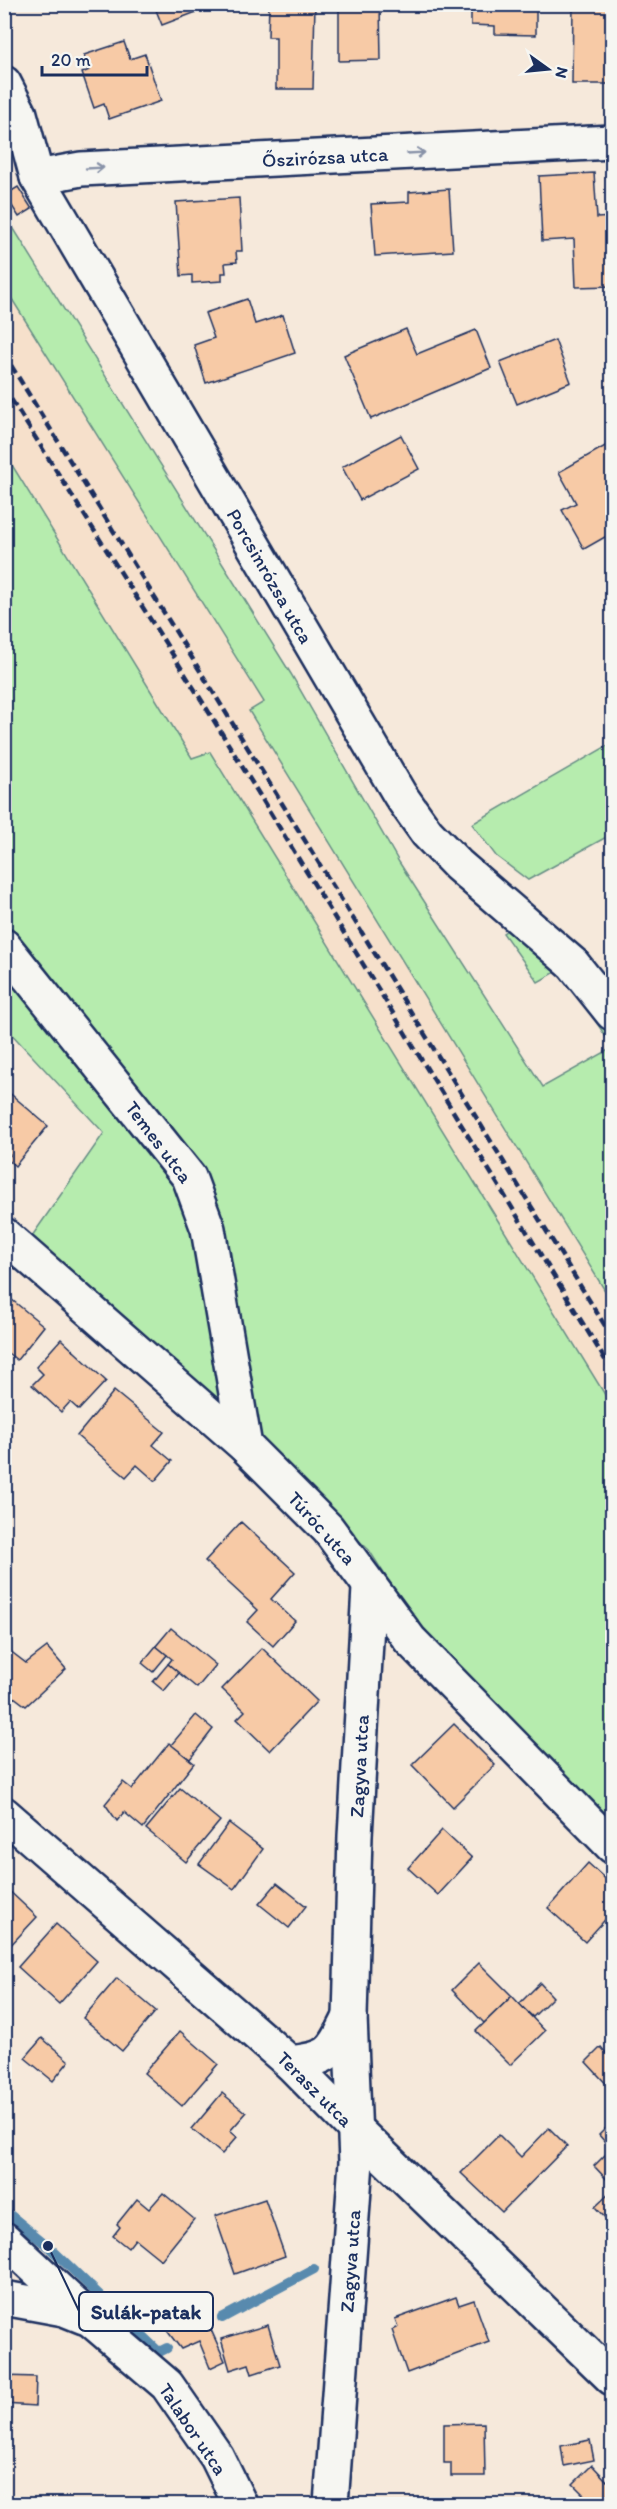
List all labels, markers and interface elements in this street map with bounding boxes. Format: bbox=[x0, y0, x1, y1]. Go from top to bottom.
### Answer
scale bar bbox=[42, 39, 147, 77]
north arrow bbox=[518, 39, 578, 99]
text: 20 m bbox=[51, 49, 91, 71]
text: N bbox=[551, 65, 573, 80]
street label: Őszirózsa utca bbox=[261, 142, 389, 172]
one-way arrow bbox=[405, 147, 425, 158]
one-way arrow bbox=[84, 163, 104, 174]
street label: Porcsinrózsa utca bbox=[222, 504, 319, 648]
street label: Temes utca bbox=[120, 1096, 198, 1188]
street label: Túróc utca bbox=[283, 1486, 361, 1570]
street label: Zagyva utca bbox=[344, 1713, 374, 1818]
street label: Terasz utca bbox=[272, 2046, 358, 2132]
street label: Zagyva utca bbox=[334, 2208, 366, 2313]
callout: Sulák-patak bbox=[79, 2292, 213, 2331]
text: Sulák-patak bbox=[91, 2299, 201, 2325]
street label: Talabor utca bbox=[154, 2378, 233, 2480]

